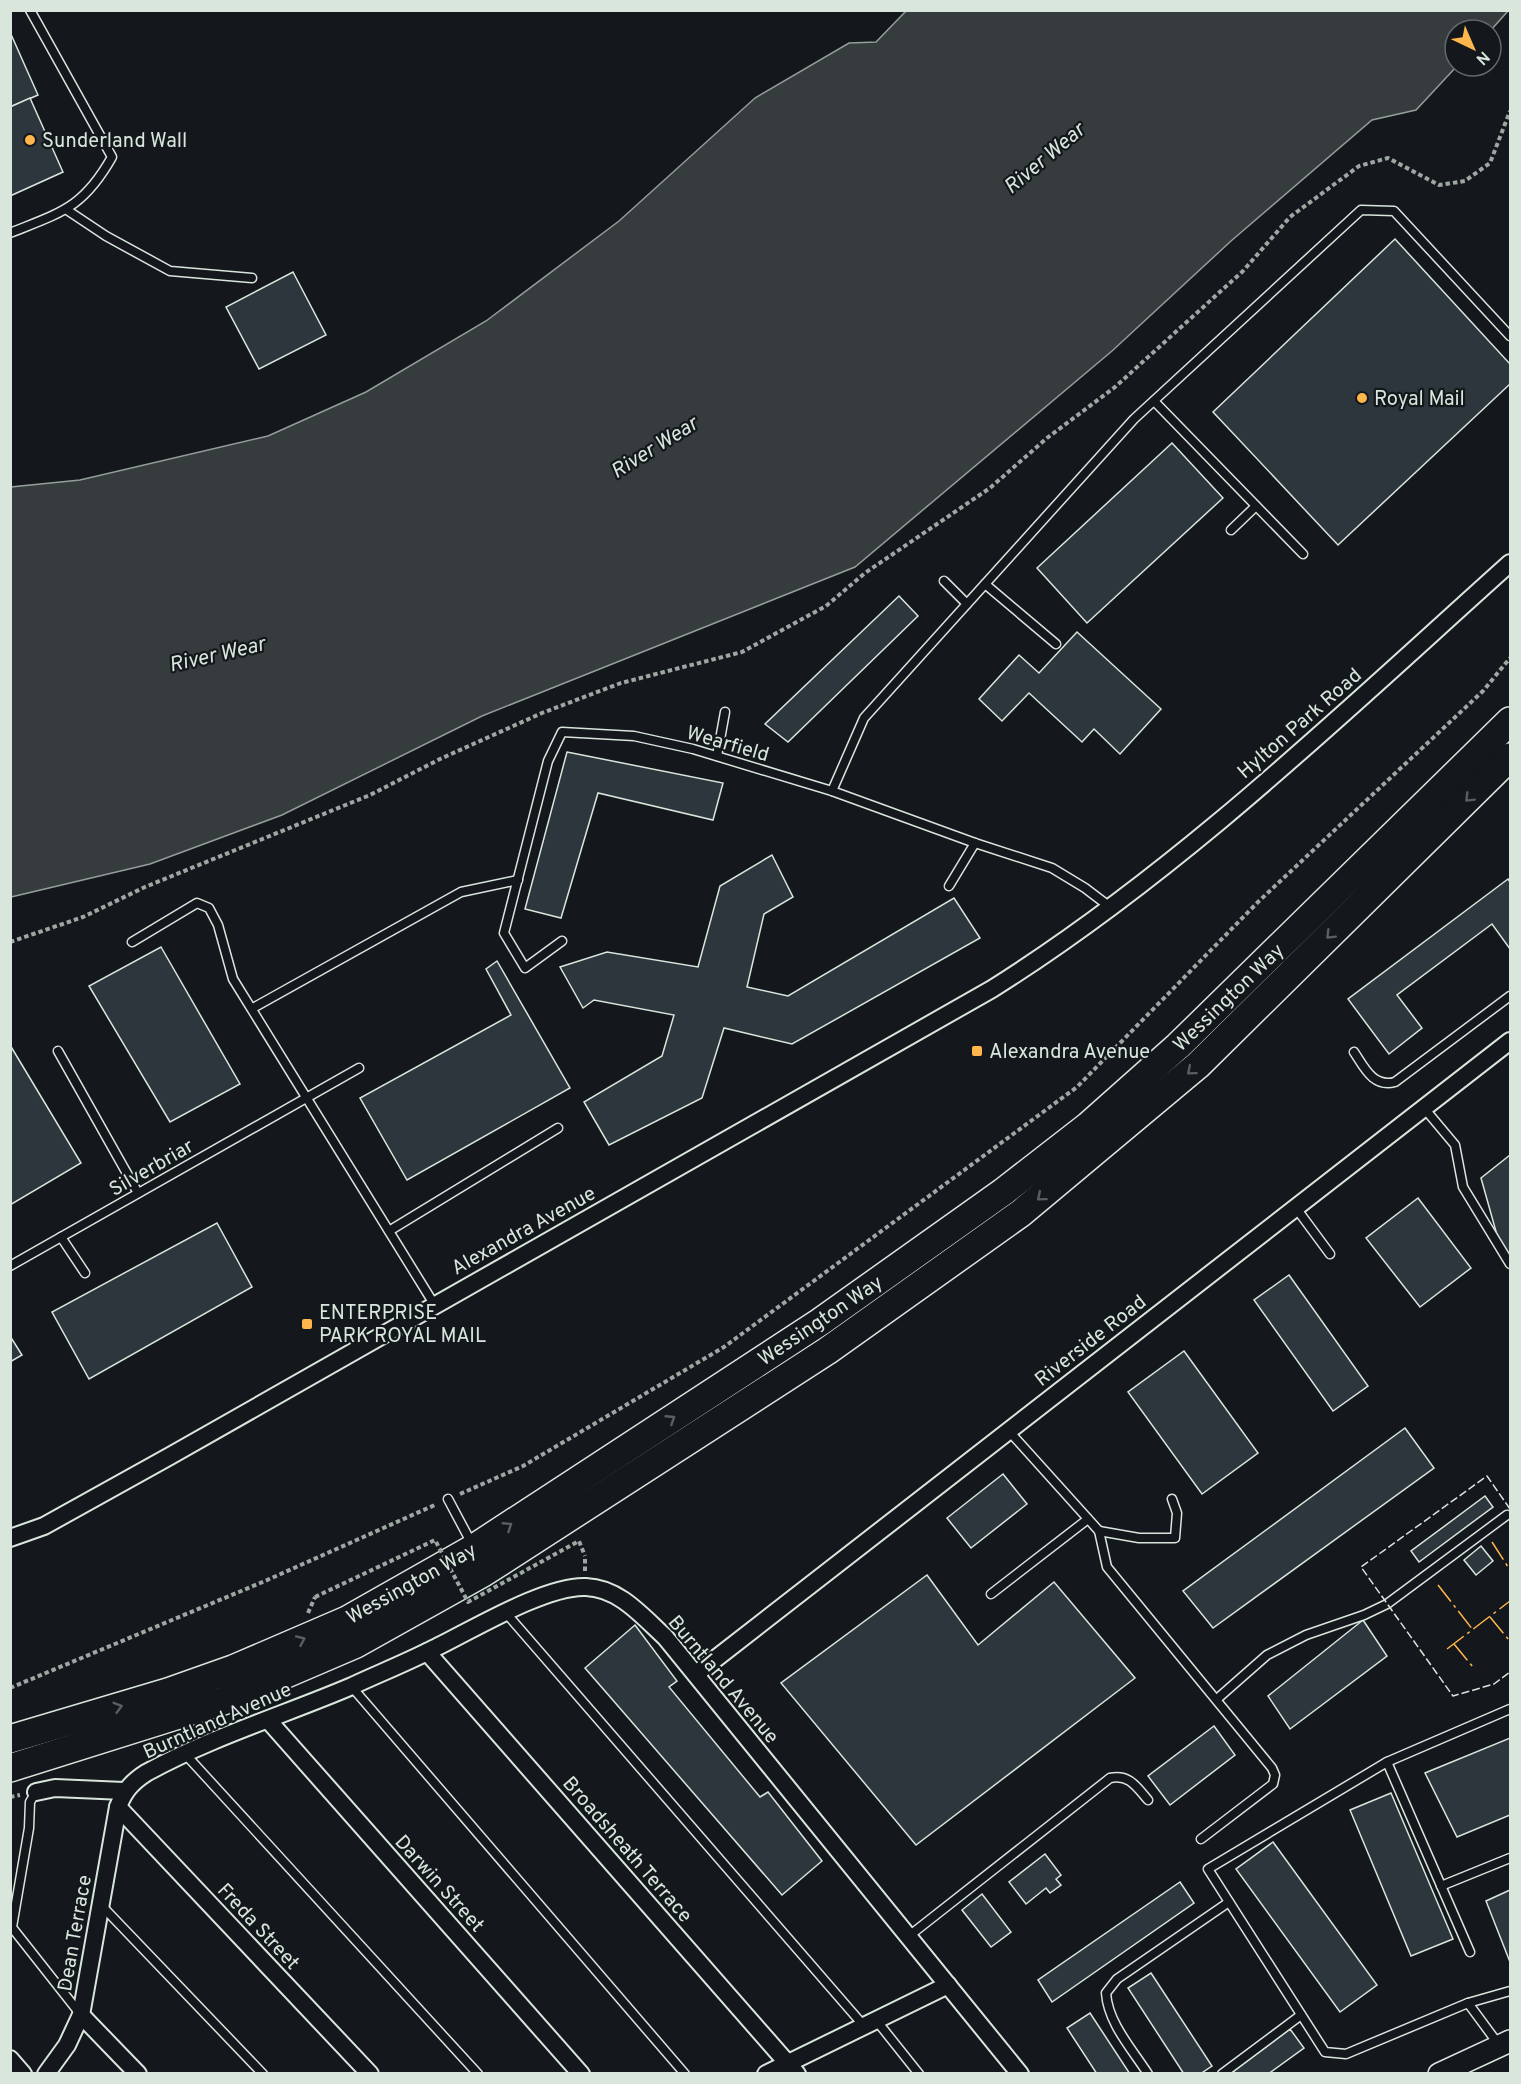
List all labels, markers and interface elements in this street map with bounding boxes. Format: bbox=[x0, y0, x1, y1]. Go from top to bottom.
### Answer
north arrow bbox=[1443, 18, 1503, 78]
text: N bbox=[1471, 46, 1493, 69]
water label: River Wear bbox=[999, 116, 1093, 201]
place label: Sunderland Wall bbox=[42, 129, 187, 155]
marker: Sunderland Wall bbox=[23, 133, 37, 147]
place label: Royal Mail bbox=[1374, 387, 1465, 413]
marker: Royal Mail bbox=[1355, 391, 1369, 405]
water label: River Wear bbox=[606, 410, 705, 486]
water label: River Wear bbox=[167, 631, 270, 680]
street label: Hylton Park Road bbox=[1233, 663, 1368, 786]
street label: Wearfield bbox=[683, 721, 772, 769]
one-way arrow bbox=[1465, 792, 1476, 802]
one-way arrow bbox=[1327, 928, 1337, 939]
street label: Wessington Way bbox=[1168, 939, 1291, 1058]
place label: Alexandra Avenue bbox=[989, 1040, 1150, 1066]
marker: Alexandra Avenue bbox=[970, 1044, 984, 1058]
one-way arrow bbox=[1187, 1064, 1198, 1075]
street label: Silverbriar bbox=[105, 1134, 199, 1203]
street label: Alexandra Avenue bbox=[447, 1181, 601, 1282]
one-way arrow bbox=[1037, 1189, 1048, 1200]
street label: Wessington Way bbox=[754, 1270, 888, 1373]
street label: Riverside Road bbox=[1030, 1290, 1152, 1393]
place label: ENTERPRISE PARK ROYAL MAIL bbox=[319, 1301, 486, 1350]
marker: ENTERPRISE PARK ROYAL MAIL bbox=[300, 1317, 314, 1331]
one-way arrow bbox=[665, 1415, 675, 1427]
one-way arrow bbox=[501, 1522, 512, 1533]
street label: Wessington Way bbox=[342, 1538, 482, 1631]
street label: Burntland Avenue bbox=[661, 1611, 784, 1750]
one-way arrow bbox=[294, 1636, 305, 1648]
street label: Burntland Avenue bbox=[139, 1677, 296, 1766]
one-way arrow bbox=[112, 1702, 123, 1714]
street label: Broadsheath Terrace bbox=[556, 1772, 697, 1929]
street label: Darwin Street bbox=[388, 1830, 489, 1938]
street label: Dean Terrace bbox=[53, 1873, 99, 1994]
street label: Freda Street bbox=[211, 1878, 304, 1976]

